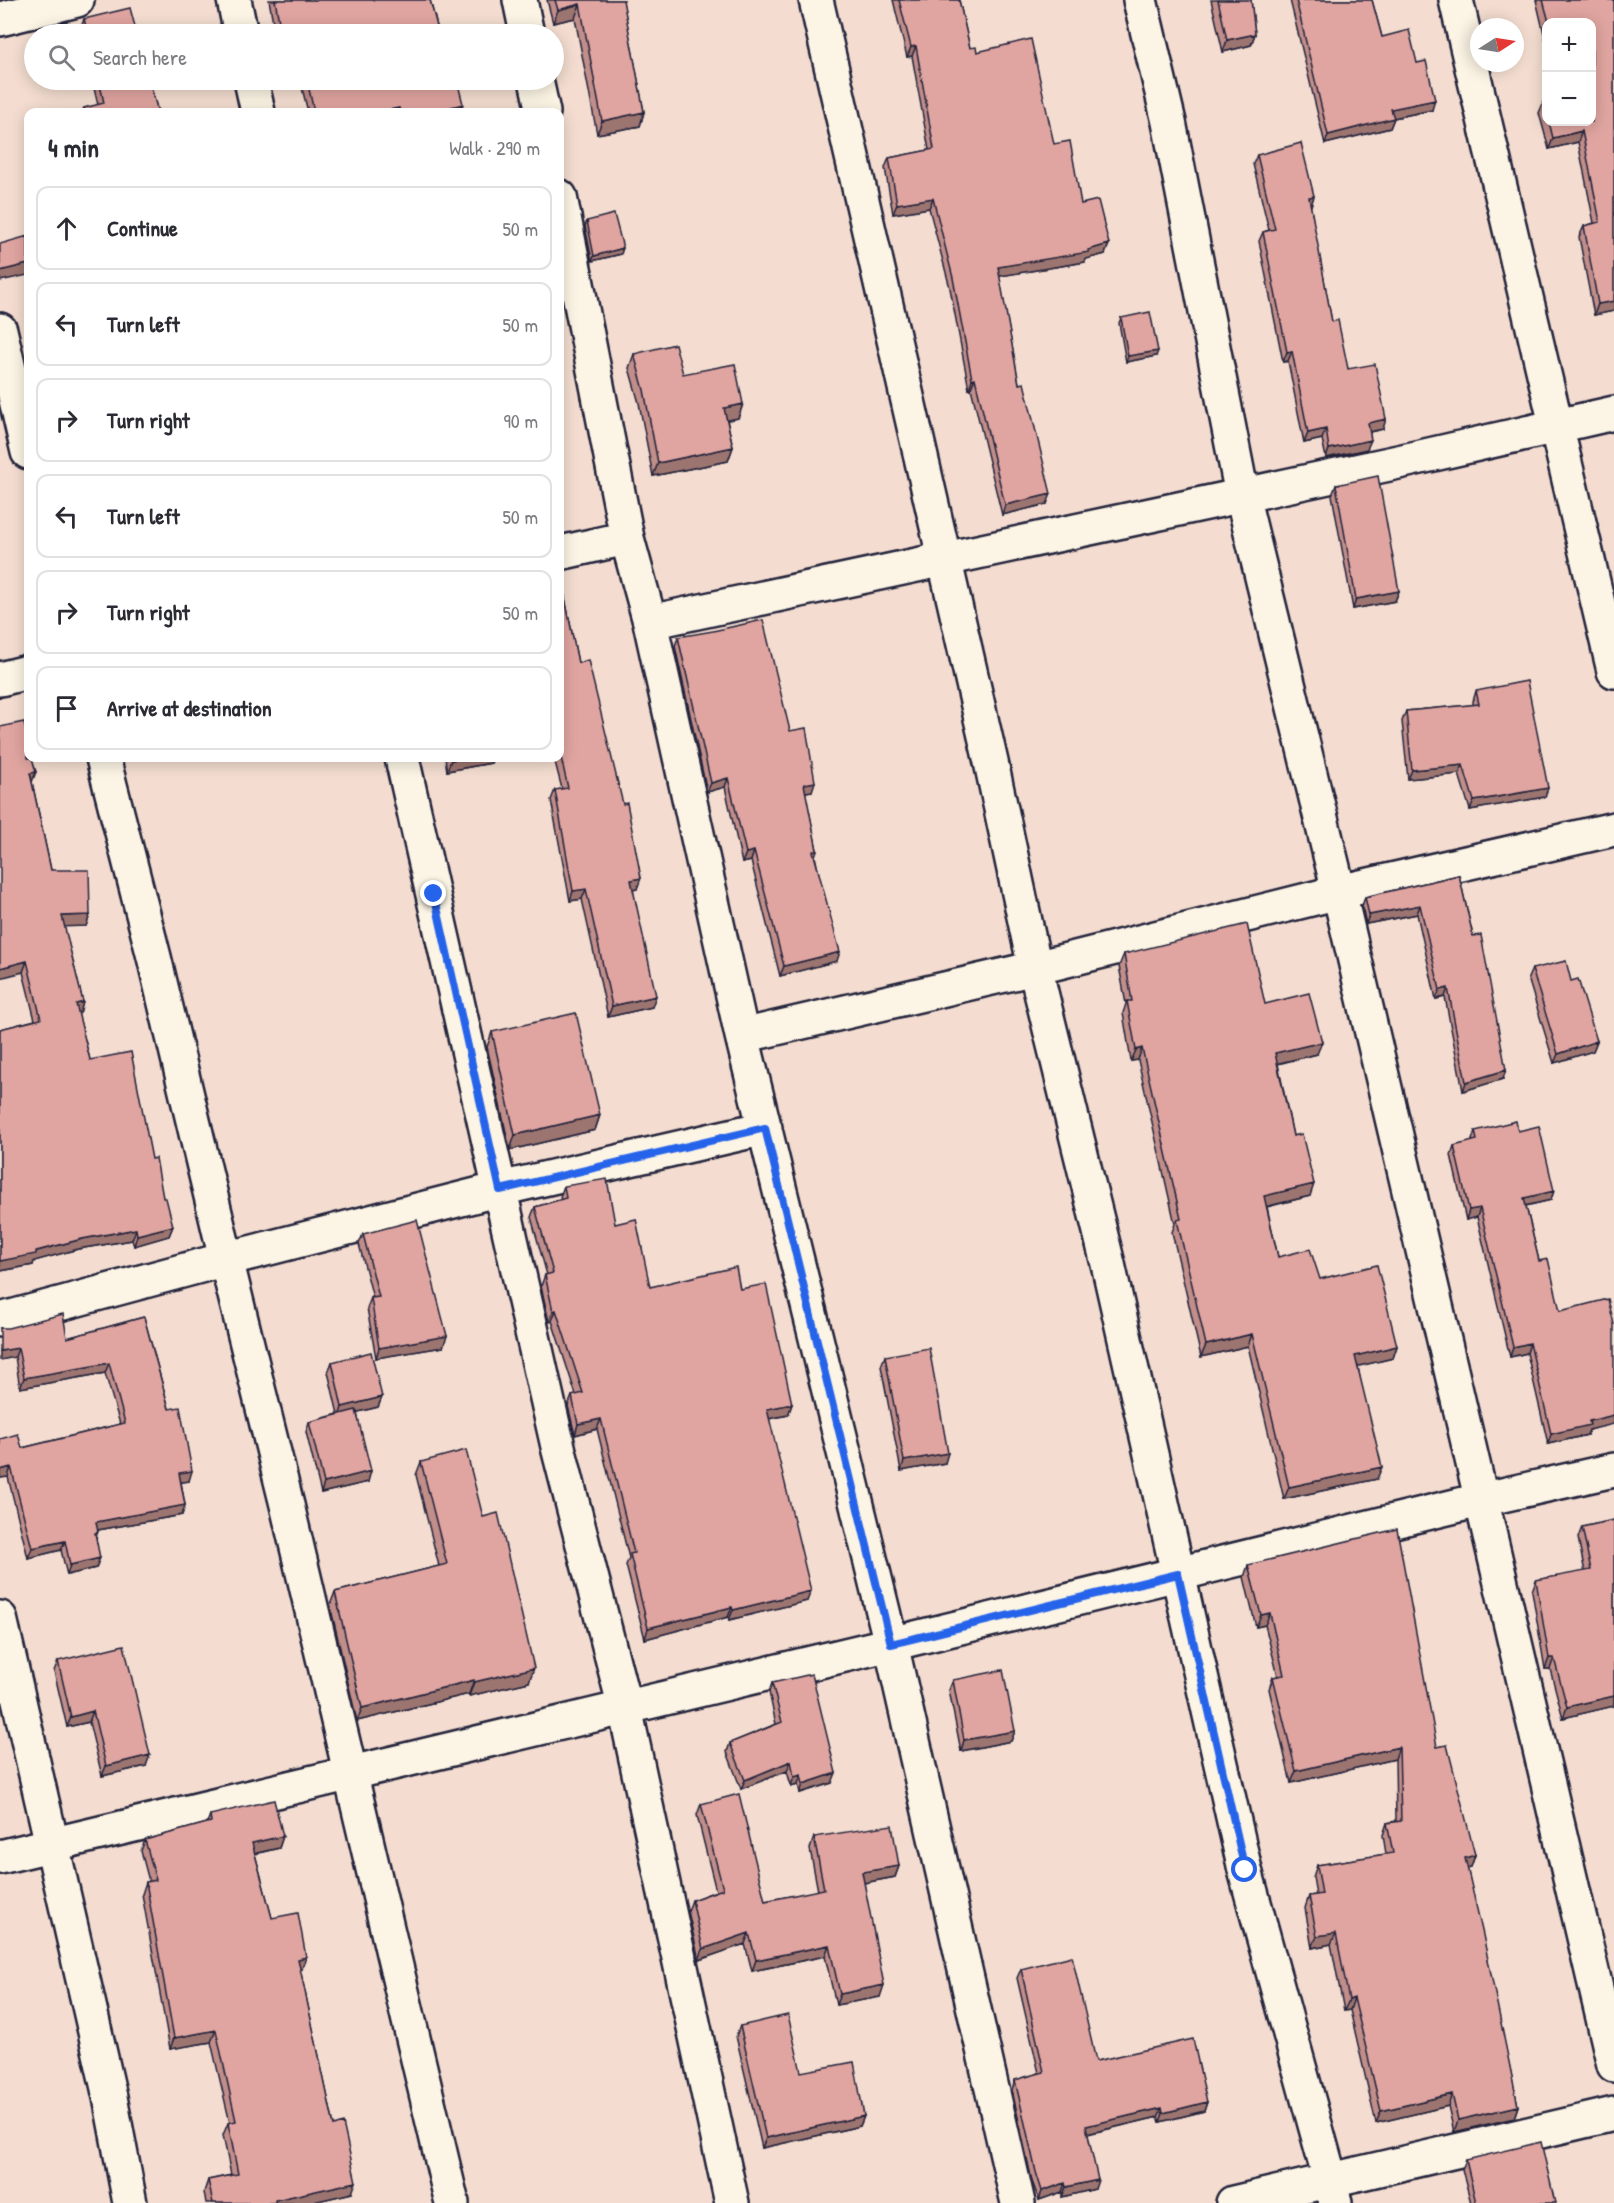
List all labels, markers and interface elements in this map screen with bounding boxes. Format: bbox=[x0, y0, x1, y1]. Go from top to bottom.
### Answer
north arrow bbox=[1470, 18, 1524, 72]
map controls bbox=[1542, 18, 1596, 126]
button: + bbox=[1542, 18, 1596, 72]
search box bbox=[24, 24, 564, 90]
icon: search bbox=[45, 41, 78, 74]
text: Search here bbox=[93, 42, 187, 72]
button: − bbox=[1542, 72, 1596, 126]
text: 4 min bbox=[48, 130, 99, 165]
text: Walk · 290 m bbox=[449, 134, 540, 161]
icon: ahead bbox=[50, 212, 83, 245]
text: Continue bbox=[107, 213, 178, 243]
text: 50 m bbox=[502, 215, 538, 242]
icon: left bbox=[50, 308, 83, 341]
text: Turn left bbox=[107, 309, 180, 339]
text: 50 m bbox=[502, 311, 538, 338]
icon: right bbox=[50, 404, 83, 437]
text: Turn right bbox=[107, 405, 190, 435]
text: 90 m bbox=[504, 407, 538, 434]
icon: left bbox=[50, 500, 83, 533]
text: Turn left bbox=[107, 501, 180, 531]
text: 50 m bbox=[502, 503, 538, 530]
icon: right bbox=[50, 596, 83, 629]
text: Turn right bbox=[107, 597, 190, 627]
text: 50 m bbox=[502, 599, 538, 626]
icon: arrive bbox=[50, 692, 83, 725]
text: Arrive at destination bbox=[107, 693, 272, 723]
route end bbox=[420, 880, 446, 906]
route start bbox=[1231, 1856, 1257, 1882]

